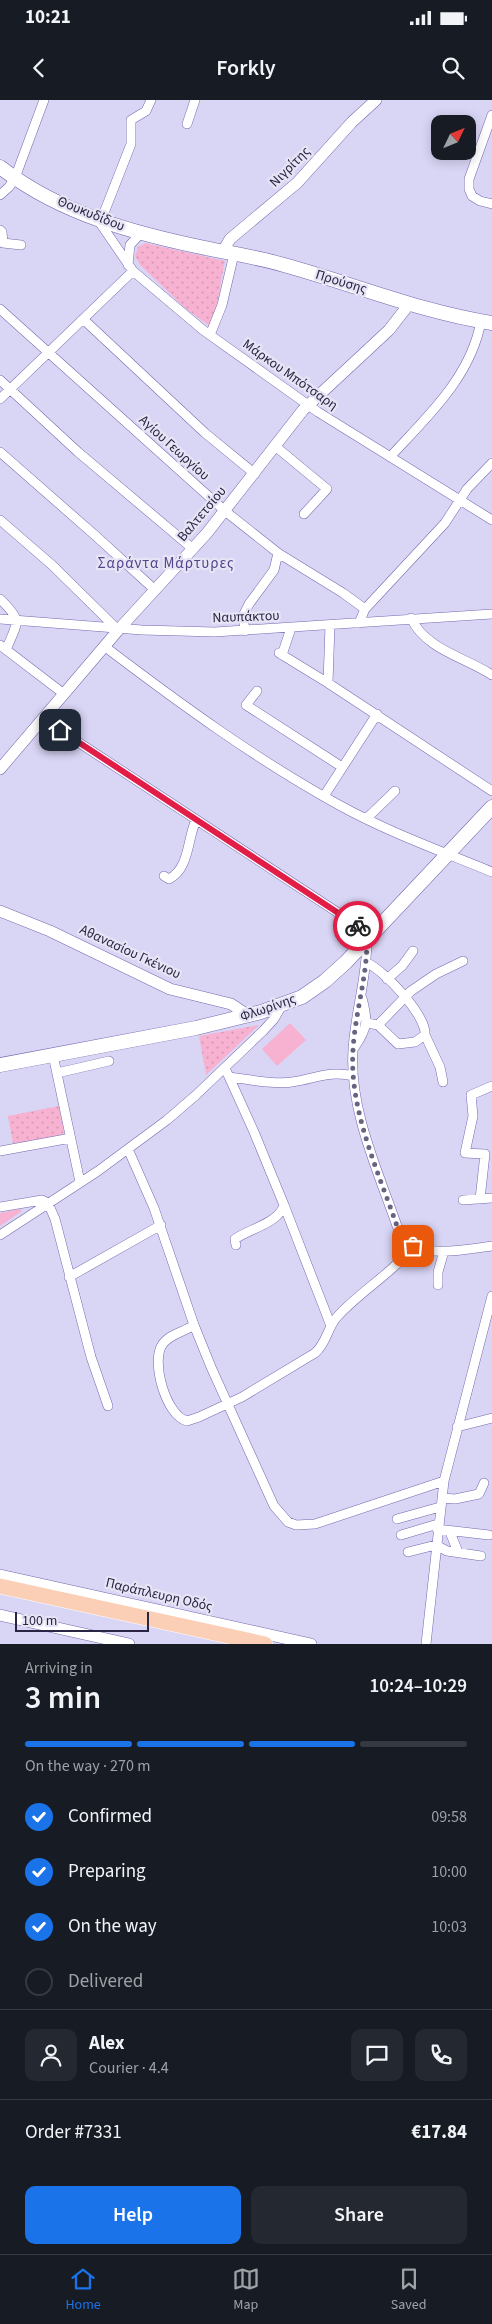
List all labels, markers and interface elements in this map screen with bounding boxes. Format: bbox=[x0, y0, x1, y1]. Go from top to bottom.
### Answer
text: 10:21 bbox=[25, 4, 71, 31]
text: Forkly bbox=[216, 52, 276, 84]
icon: back bbox=[25, 54, 53, 82]
icon: search bbox=[439, 54, 467, 82]
north arrow bbox=[431, 115, 476, 160]
map controls bbox=[431, 115, 476, 160]
street label: Νιγρίτης bbox=[265, 142, 315, 192]
street label: Θουκυδίδου bbox=[54, 191, 128, 237]
street label: Προύσης bbox=[313, 265, 369, 299]
street label: Μάρκου Μπότσαρη bbox=[238, 335, 342, 415]
street label: Αγίου Γεωργίου bbox=[134, 411, 214, 485]
street label: Βαλτετσίου bbox=[173, 482, 231, 546]
district label: Σαράντα Μάρτυρες bbox=[98, 553, 234, 574]
street label: Ναυπάκτου bbox=[212, 606, 280, 628]
pin bbox=[39, 709, 81, 751]
icon: home bbox=[46, 716, 74, 744]
courier bbox=[333, 901, 383, 951]
icon: bike bbox=[344, 912, 372, 940]
street label: Αθανασίου Γκένιου bbox=[76, 920, 184, 984]
street label: Φλωρίνης bbox=[237, 989, 299, 1027]
pin bbox=[392, 1225, 434, 1267]
icon: bag bbox=[399, 1232, 427, 1260]
street label: Παράπλευρη Οδός bbox=[104, 1573, 214, 1617]
scale bar bbox=[15, 1609, 149, 1632]
text: 100 m bbox=[22, 1611, 57, 1631]
text: Arriving in bbox=[25, 1657, 93, 1679]
text: 10:24–10:29 bbox=[369, 1673, 467, 1700]
text: 3 min bbox=[25, 1675, 101, 1721]
text: On the way · 270 m bbox=[25, 1755, 150, 1777]
icon: check bbox=[25, 1803, 53, 1831]
text: Confirmed bbox=[68, 1803, 152, 1830]
text: 09:58 bbox=[431, 1806, 467, 1828]
icon: check bbox=[25, 1858, 53, 1886]
text: Preparing bbox=[68, 1858, 146, 1885]
text: 10:00 bbox=[431, 1861, 467, 1883]
icon: check bbox=[25, 1913, 53, 1941]
text: On the way bbox=[68, 1913, 157, 1940]
text: 10:03 bbox=[431, 1916, 467, 1938]
text: Delivered bbox=[68, 1968, 143, 1995]
button: person bbox=[25, 2029, 77, 2081]
button: chat bbox=[351, 2029, 403, 2081]
button: phone bbox=[415, 2029, 467, 2081]
text: Alex bbox=[89, 2030, 125, 2057]
text: Courier · 4.4 bbox=[89, 2057, 169, 2079]
text: Order #7331 bbox=[25, 2119, 122, 2146]
text: €17.84 bbox=[411, 2119, 467, 2146]
button: Help bbox=[25, 2186, 241, 2244]
button: Share bbox=[251, 2186, 467, 2244]
tab: Home bbox=[65, 2265, 101, 2315]
tab: Map bbox=[232, 2265, 260, 2315]
tab: Saved bbox=[391, 2265, 426, 2315]

